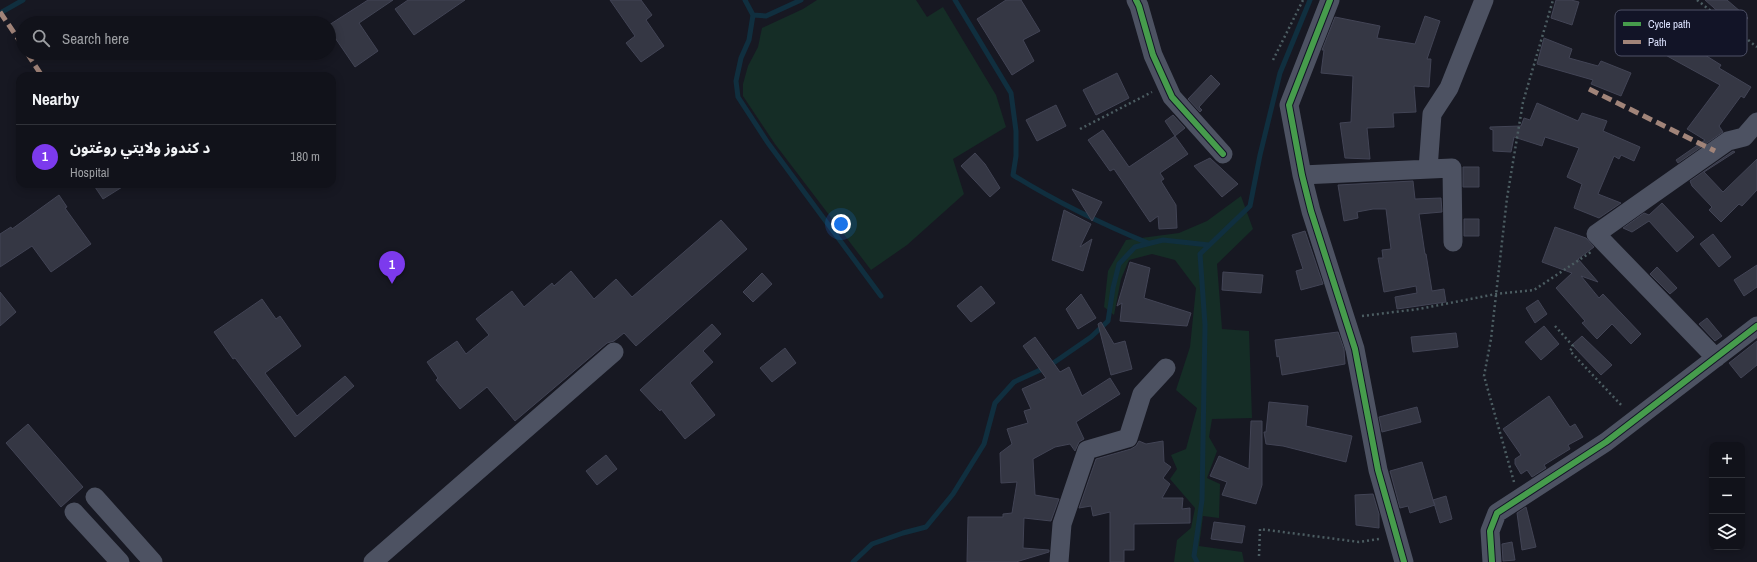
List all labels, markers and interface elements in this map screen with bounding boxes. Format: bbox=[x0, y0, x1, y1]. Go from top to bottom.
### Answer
legend bbox=[1615, 10, 1747, 56]
search box bbox=[16, 16, 336, 60]
text: Cycle path bbox=[1648, 17, 1691, 31]
icon: search bbox=[30, 27, 52, 49]
text: Search here bbox=[62, 28, 129, 49]
text: Path bbox=[1648, 35, 1667, 49]
text: Nearby bbox=[32, 87, 79, 110]
text: د کندوز ولایتي روغتون bbox=[70, 137, 210, 158]
text: 1 bbox=[42, 148, 48, 165]
text: 180 m bbox=[290, 148, 320, 165]
text: Hospital bbox=[70, 164, 109, 181]
your location bbox=[831, 214, 851, 234]
pin: 1 bbox=[379, 251, 405, 284]
map controls bbox=[1709, 442, 1745, 550]
button: + bbox=[1709, 442, 1745, 478]
button: − bbox=[1709, 478, 1745, 514]
button: layers bbox=[1709, 514, 1745, 550]

